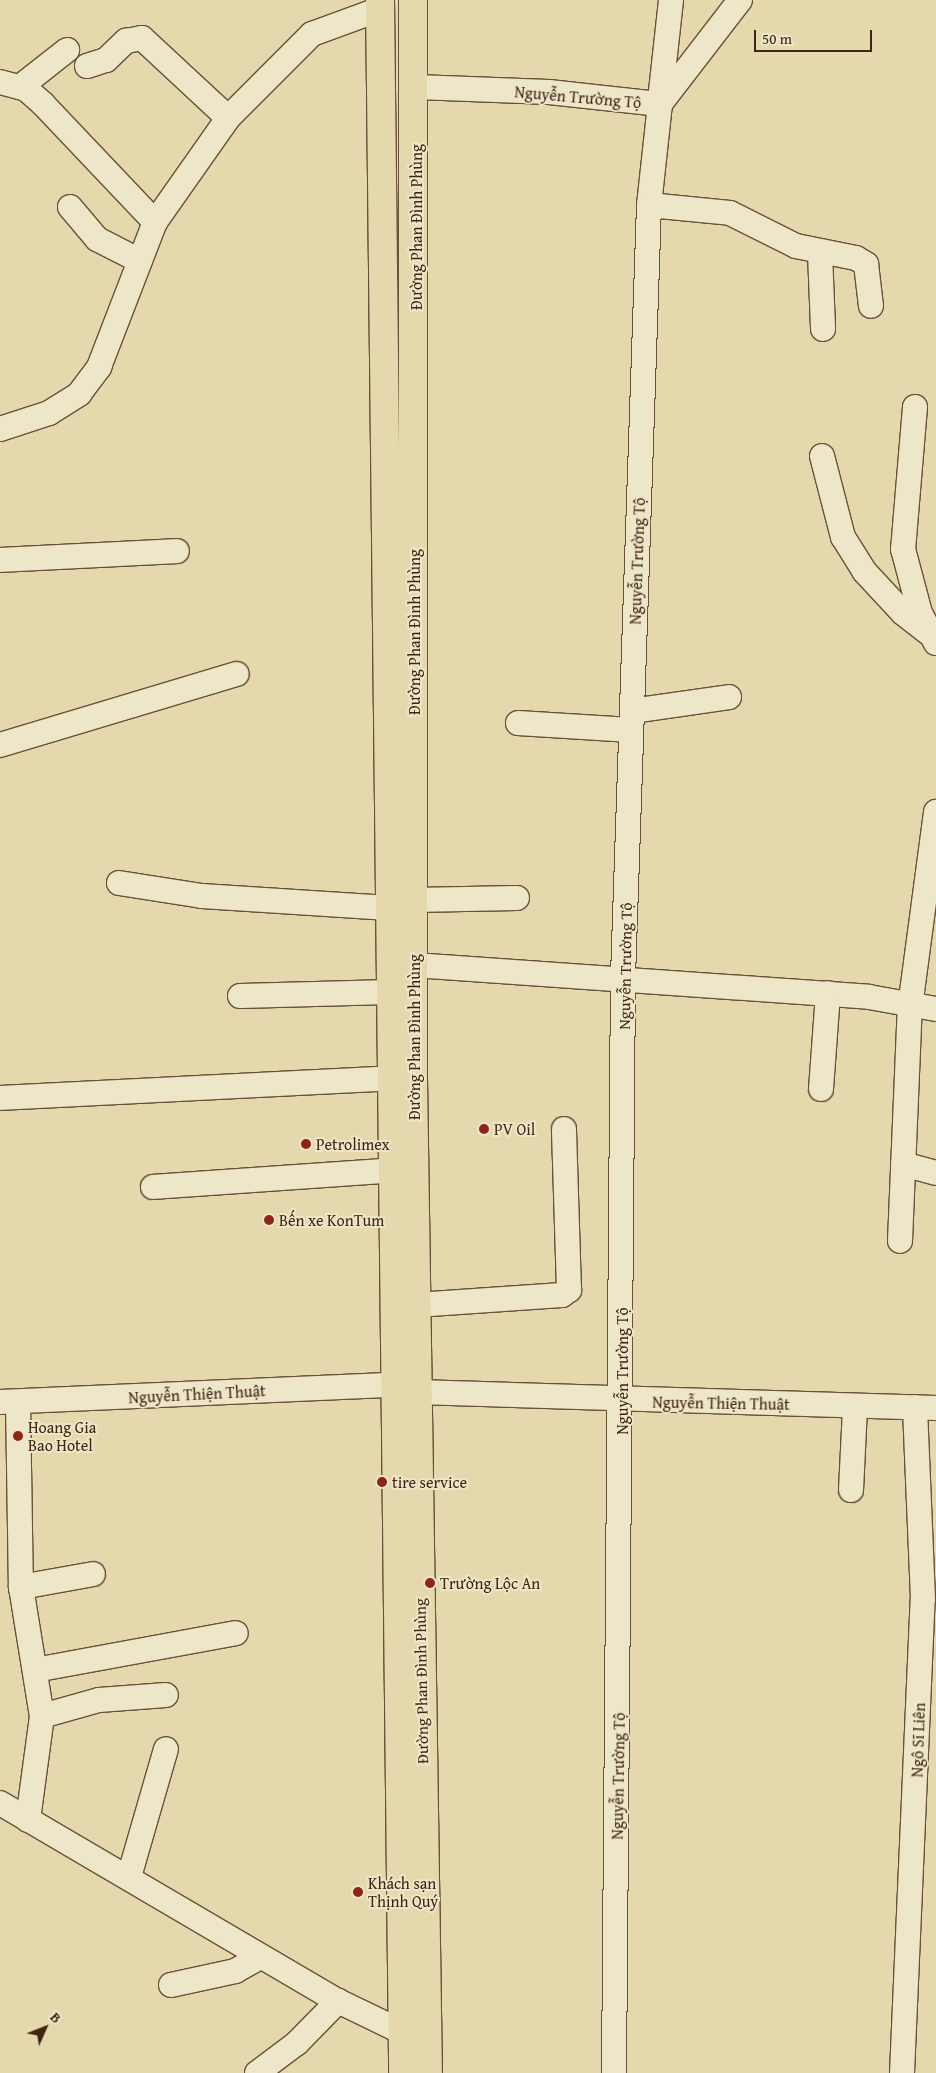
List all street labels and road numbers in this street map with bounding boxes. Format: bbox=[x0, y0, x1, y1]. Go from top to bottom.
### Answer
street label: Nguyễn Trường Tộ bbox=[514, 82, 642, 112]
street label: Đường Phan Đình Phùng bbox=[406, 144, 426, 310]
street label: Nguyễn Trường Tộ bbox=[625, 497, 649, 625]
street label: Đường Phan Đình Phùng bbox=[404, 549, 424, 715]
street label: Nguyễn Trường Tộ bbox=[614, 902, 636, 1030]
street label: Đường Phan Đình Phùng bbox=[404, 954, 424, 1120]
street label: Nguyễn Trường Tộ bbox=[612, 1307, 632, 1435]
street label: Nguyễn Thiện Thuật bbox=[128, 1381, 266, 1407]
street label: Nguyễn Thiện Thuật bbox=[652, 1392, 790, 1414]
street label: Đường Phan Đình Phùng bbox=[410, 1598, 432, 1764]
street label: Ngô Sĩ Liên bbox=[907, 1702, 929, 1778]
street label: Nguyễn Trường Tộ bbox=[607, 1712, 629, 1840]

